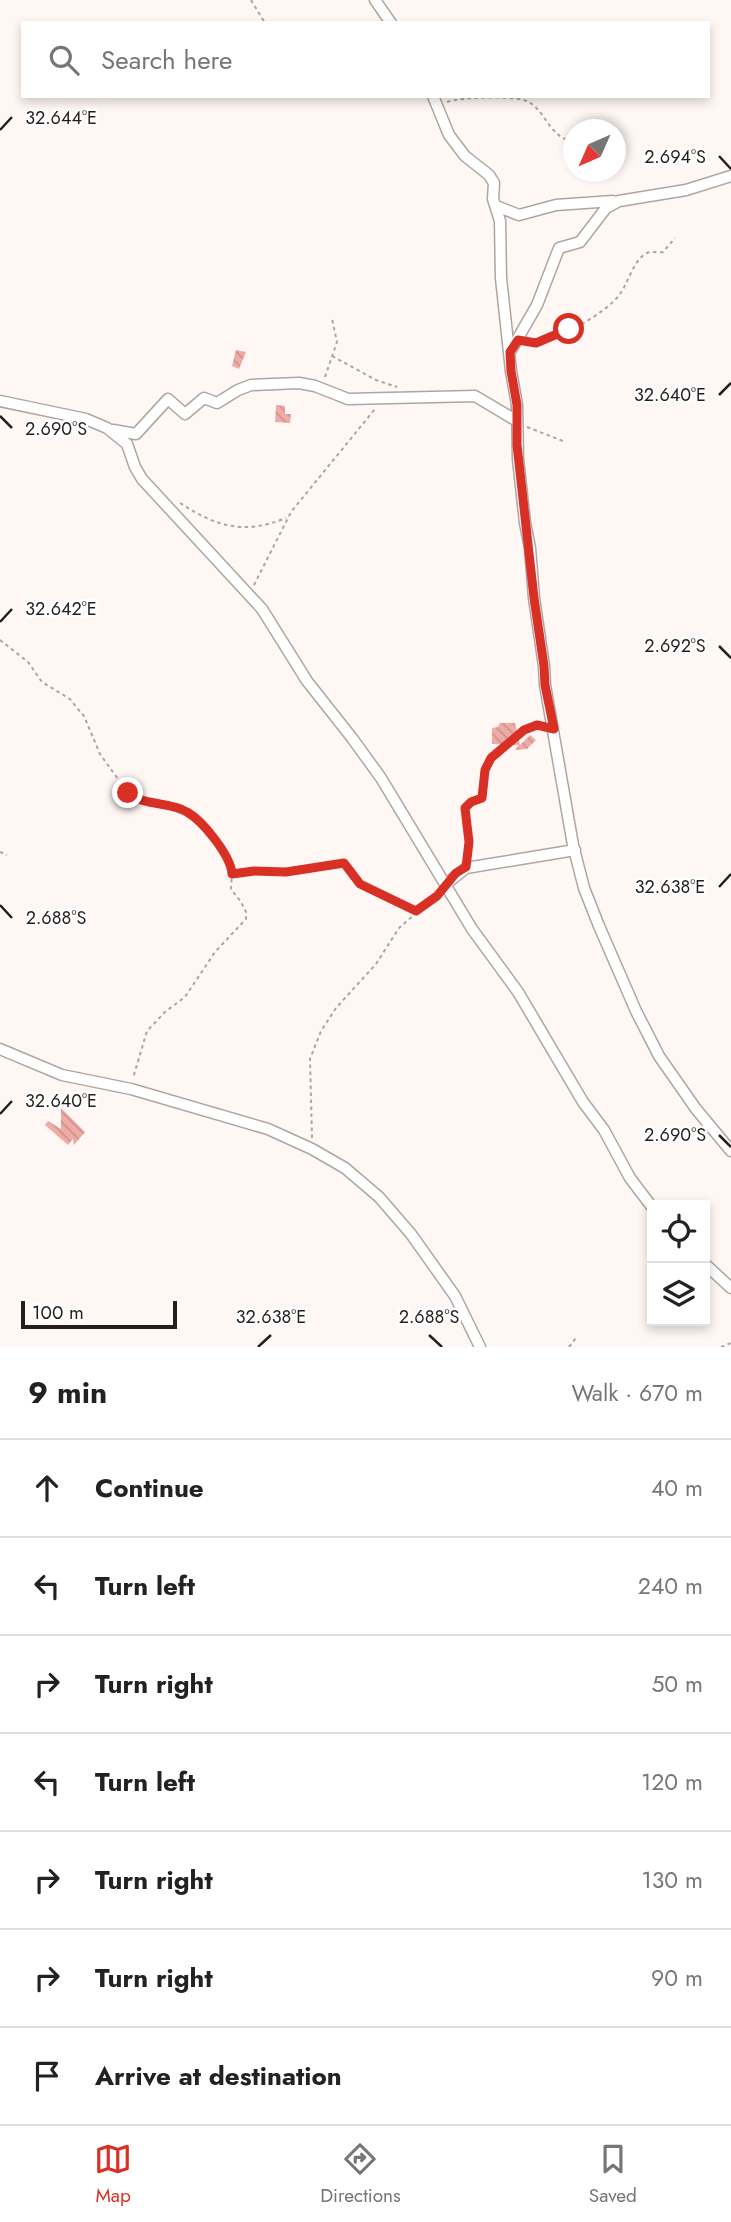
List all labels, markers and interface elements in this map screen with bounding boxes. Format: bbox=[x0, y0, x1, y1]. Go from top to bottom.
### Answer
search box bbox=[21, 21, 710, 98]
icon: search bbox=[45, 41, 83, 79]
text: Search here bbox=[101, 41, 233, 79]
text: 32.644°E bbox=[25, 105, 97, 131]
north arrow bbox=[563, 119, 626, 182]
text: 2.694°S bbox=[644, 144, 706, 170]
route start bbox=[553, 313, 584, 344]
text: 32.640°E bbox=[634, 382, 706, 408]
text: 2.690°S bbox=[25, 416, 87, 442]
text: 32.642°E bbox=[25, 596, 97, 622]
text: 2.692°S bbox=[644, 633, 706, 659]
route end bbox=[112, 777, 143, 808]
text: 32.638°E bbox=[635, 874, 705, 900]
text: 2.688°S bbox=[26, 905, 86, 931]
text: 32.640°E bbox=[25, 1088, 97, 1114]
text: 2.690°S bbox=[644, 1122, 706, 1148]
map controls bbox=[647, 1200, 710, 1326]
button: locate bbox=[647, 1200, 710, 1263]
button: layers bbox=[647, 1263, 710, 1326]
scale bar bbox=[21, 1298, 177, 1330]
text: 100 m bbox=[32, 1299, 84, 1326]
text: 32.638°E bbox=[236, 1304, 306, 1330]
text: 2.688°S bbox=[399, 1304, 459, 1330]
text: 9 min bbox=[28, 1371, 107, 1414]
text: Walk · 670 m bbox=[571, 1376, 703, 1410]
icon: ahead bbox=[28, 1469, 66, 1507]
text: Continue bbox=[95, 1469, 204, 1507]
text: 40 m bbox=[651, 1471, 703, 1505]
icon: left bbox=[28, 1567, 66, 1605]
text: Turn left bbox=[95, 1567, 195, 1605]
text: 240 m bbox=[638, 1569, 703, 1603]
icon: right bbox=[28, 1665, 66, 1703]
text: Turn right bbox=[95, 1665, 213, 1703]
text: 50 m bbox=[651, 1667, 703, 1701]
icon: left bbox=[28, 1763, 66, 1801]
text: Turn left bbox=[95, 1763, 195, 1801]
text: 120 m bbox=[641, 1765, 703, 1799]
icon: right bbox=[28, 1861, 66, 1899]
text: Turn right bbox=[95, 1861, 213, 1899]
text: 130 m bbox=[641, 1863, 703, 1897]
icon: right bbox=[28, 1959, 66, 1997]
text: Turn right bbox=[95, 1959, 213, 1997]
text: 90 m bbox=[651, 1961, 703, 1995]
icon: arrive bbox=[28, 2057, 66, 2095]
text: Arrive at destination bbox=[95, 2057, 342, 2095]
tab: Map bbox=[94, 2140, 132, 2209]
tab: Directions bbox=[320, 2140, 401, 2209]
tab: Saved bbox=[589, 2140, 637, 2209]

